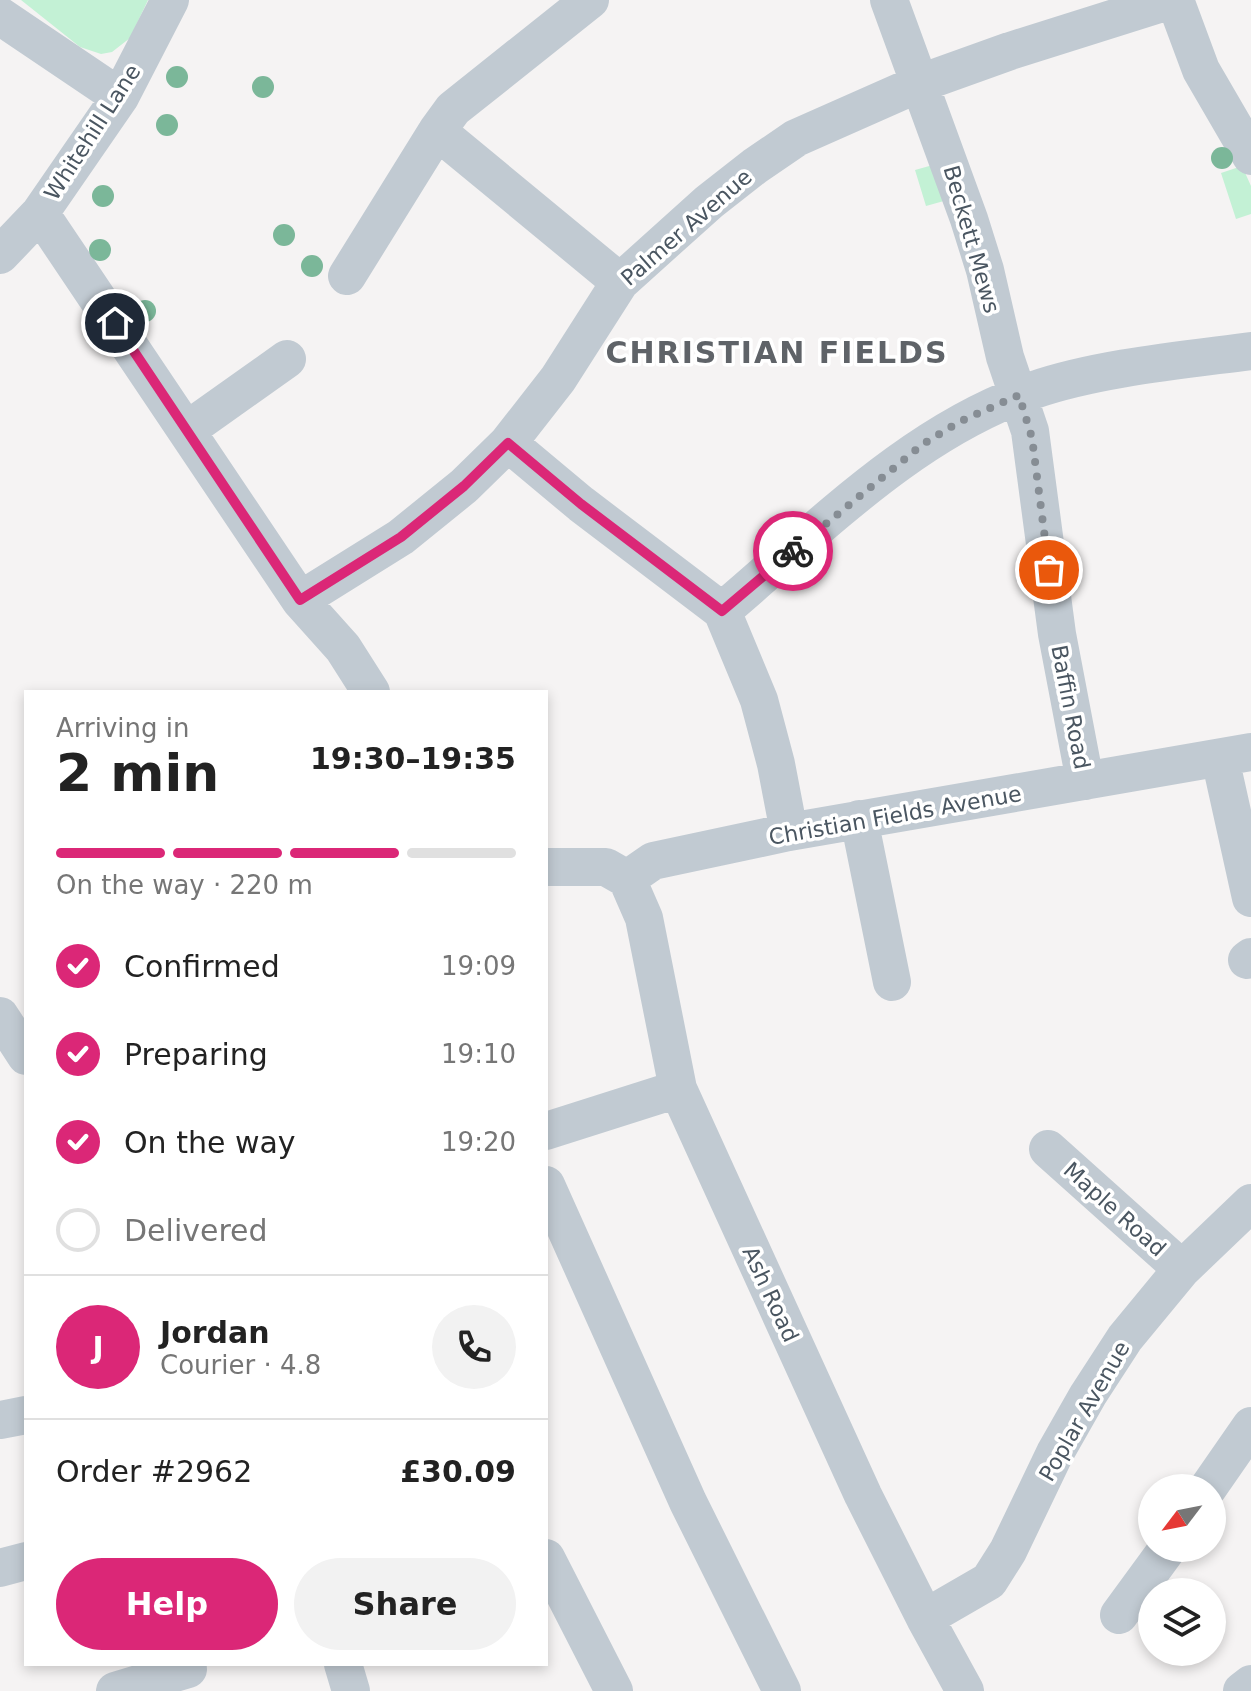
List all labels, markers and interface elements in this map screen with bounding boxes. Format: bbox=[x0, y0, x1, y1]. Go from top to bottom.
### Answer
street label: Whitehill Lane bbox=[39, 60, 146, 205]
street label: Beckett Mews bbox=[938, 162, 1005, 316]
street label: Palmer Avenue bbox=[616, 164, 757, 291]
pin bbox=[81, 289, 149, 357]
icon: home bbox=[93, 301, 137, 345]
district label: CHRISTIAN FIELDS bbox=[605, 335, 949, 370]
courier bbox=[753, 511, 833, 591]
icon: bike bbox=[771, 529, 815, 573]
pin bbox=[1015, 536, 1083, 604]
icon: bag bbox=[1027, 548, 1071, 592]
street label: Baffin Road bbox=[1046, 643, 1095, 771]
text: Arriving in bbox=[56, 713, 190, 743]
text: 19:30–19:35 bbox=[310, 741, 516, 776]
text: 2 min bbox=[56, 743, 219, 803]
street label: Christian Fields Avenue bbox=[767, 781, 1023, 850]
text: On the way · 220 m bbox=[56, 870, 313, 900]
icon: check bbox=[56, 944, 100, 988]
text: Confirmed bbox=[124, 949, 280, 984]
text: 19:09 bbox=[441, 951, 516, 981]
icon: check bbox=[56, 1032, 100, 1076]
text: Preparing bbox=[124, 1037, 268, 1072]
text: 19:10 bbox=[441, 1039, 516, 1069]
icon: check bbox=[56, 1120, 100, 1164]
text: On the way bbox=[124, 1125, 296, 1160]
text: 19:20 bbox=[441, 1127, 516, 1157]
street label: Maple Road bbox=[1059, 1157, 1171, 1262]
text: Delivered bbox=[124, 1213, 268, 1248]
street label: Ash Road bbox=[738, 1242, 804, 1346]
button: phone bbox=[432, 1305, 516, 1389]
text: Jordan bbox=[160, 1315, 270, 1350]
text: J bbox=[92, 1330, 104, 1365]
street label: Poplar Avenue bbox=[1034, 1337, 1135, 1486]
text: Courier · 4.8 bbox=[160, 1350, 321, 1380]
text: Order #2962 bbox=[56, 1454, 252, 1489]
text: £30.09 bbox=[400, 1454, 516, 1489]
north arrow bbox=[1138, 1474, 1226, 1562]
map controls bbox=[1138, 1474, 1226, 1666]
button: Help bbox=[56, 1558, 278, 1650]
button: Share bbox=[294, 1558, 516, 1650]
button: layers bbox=[1138, 1578, 1226, 1666]

